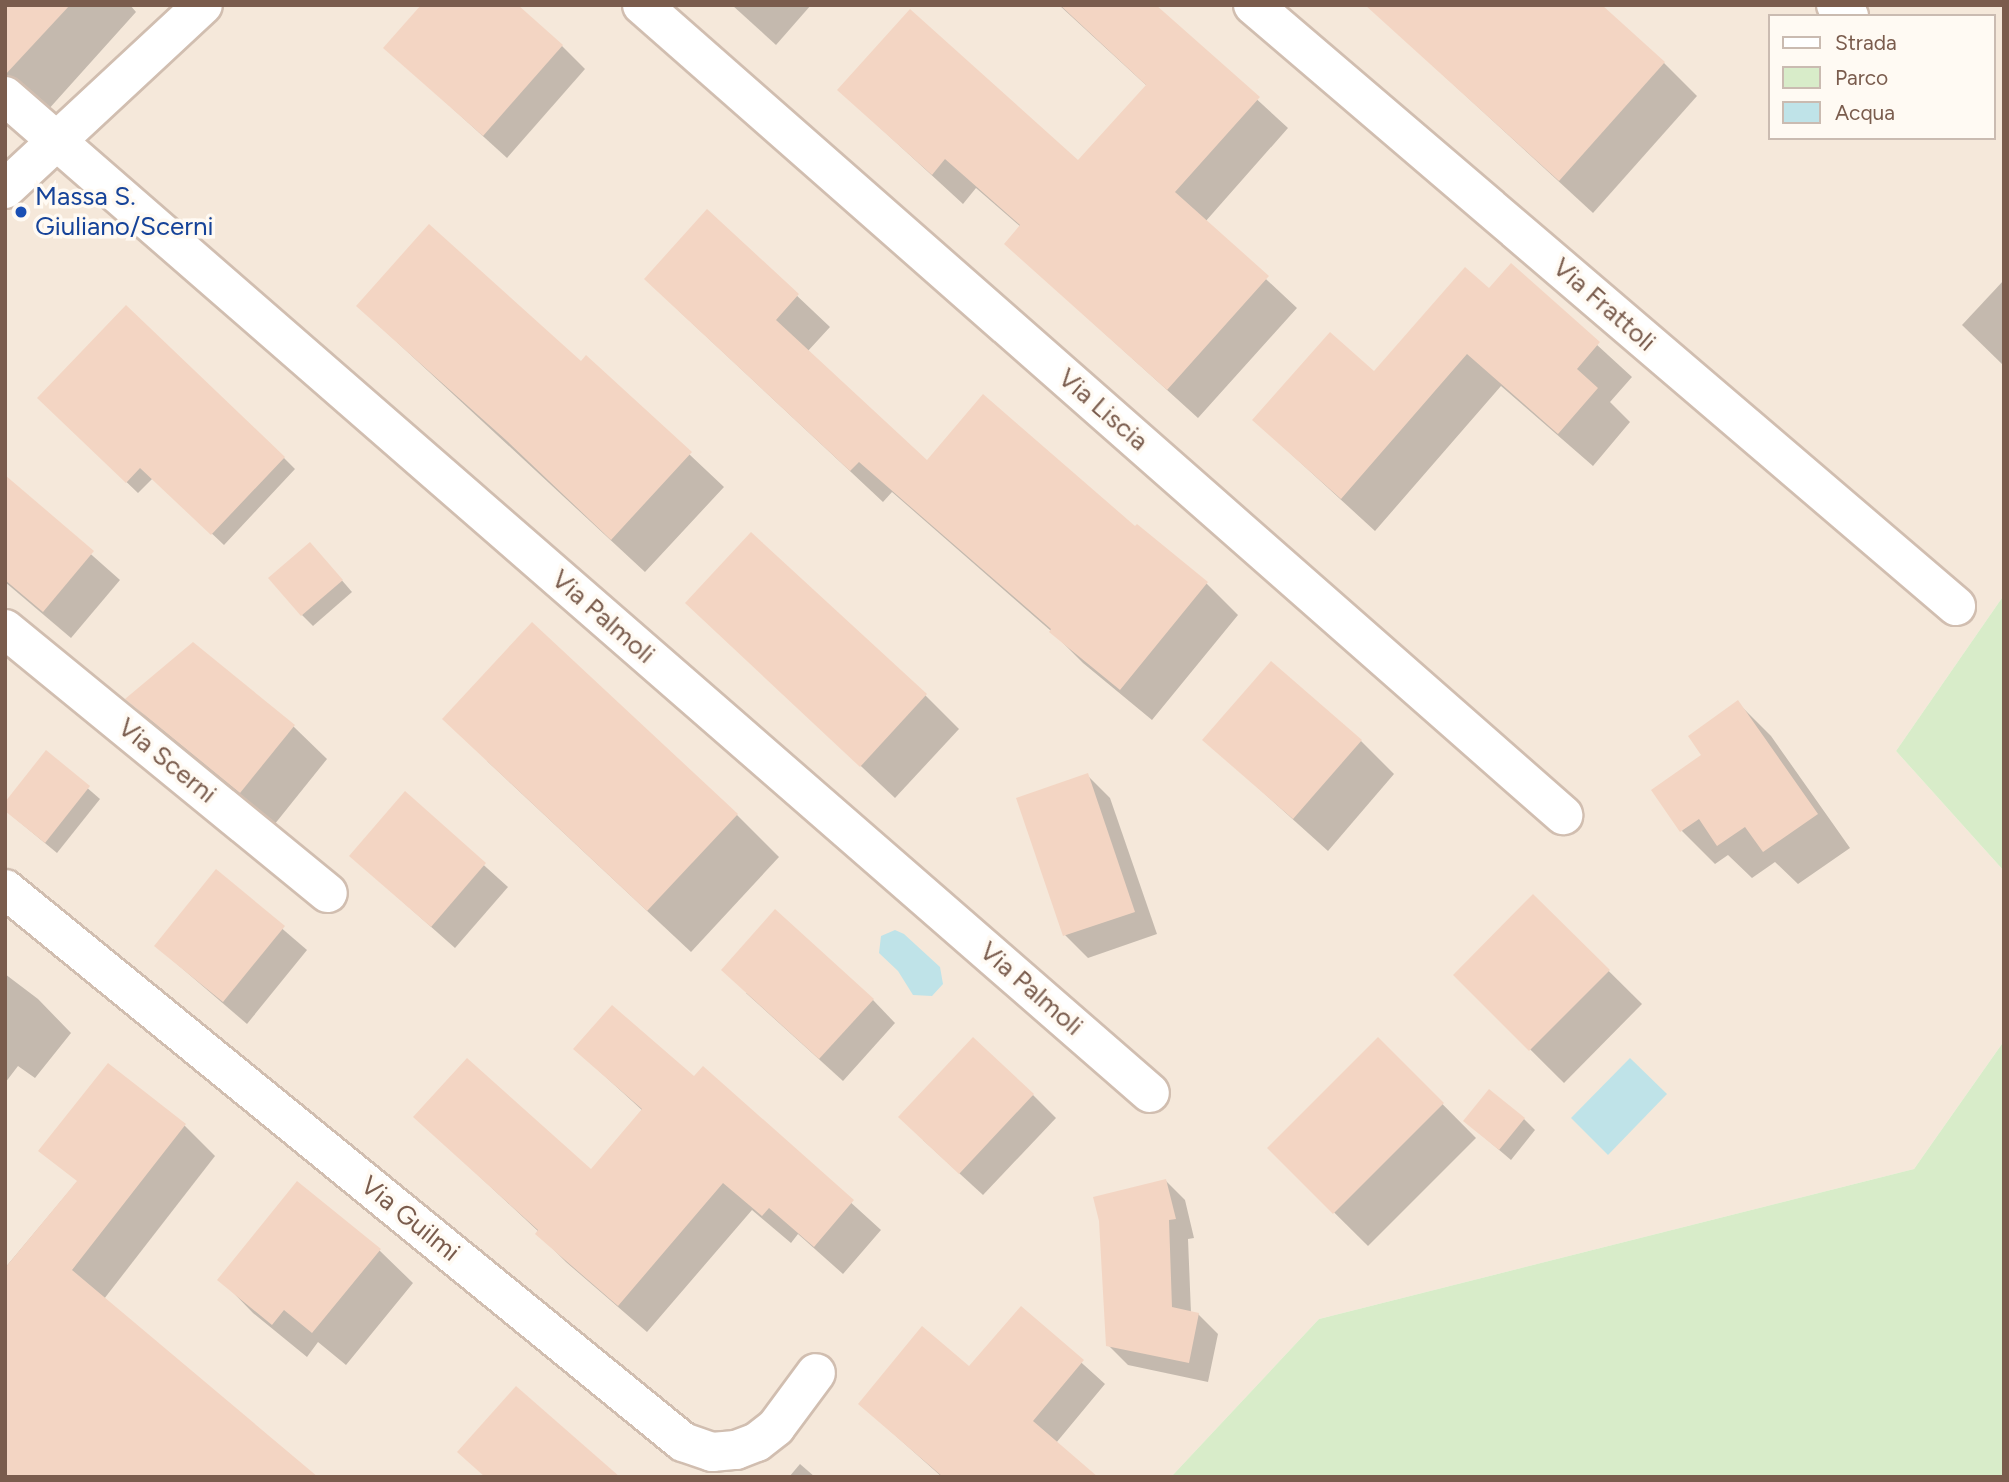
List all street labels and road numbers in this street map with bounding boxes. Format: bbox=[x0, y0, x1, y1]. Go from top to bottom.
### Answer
street label: Via Frattoli bbox=[1546, 252, 1662, 358]
street label: Via Liscia bbox=[1052, 363, 1154, 457]
street label: Via Palmoli bbox=[545, 564, 661, 670]
street label: Via Scerni bbox=[112, 712, 222, 810]
street label: Via Palmoli bbox=[973, 936, 1089, 1042]
street label: Via Guilmi bbox=[354, 1170, 466, 1268]

